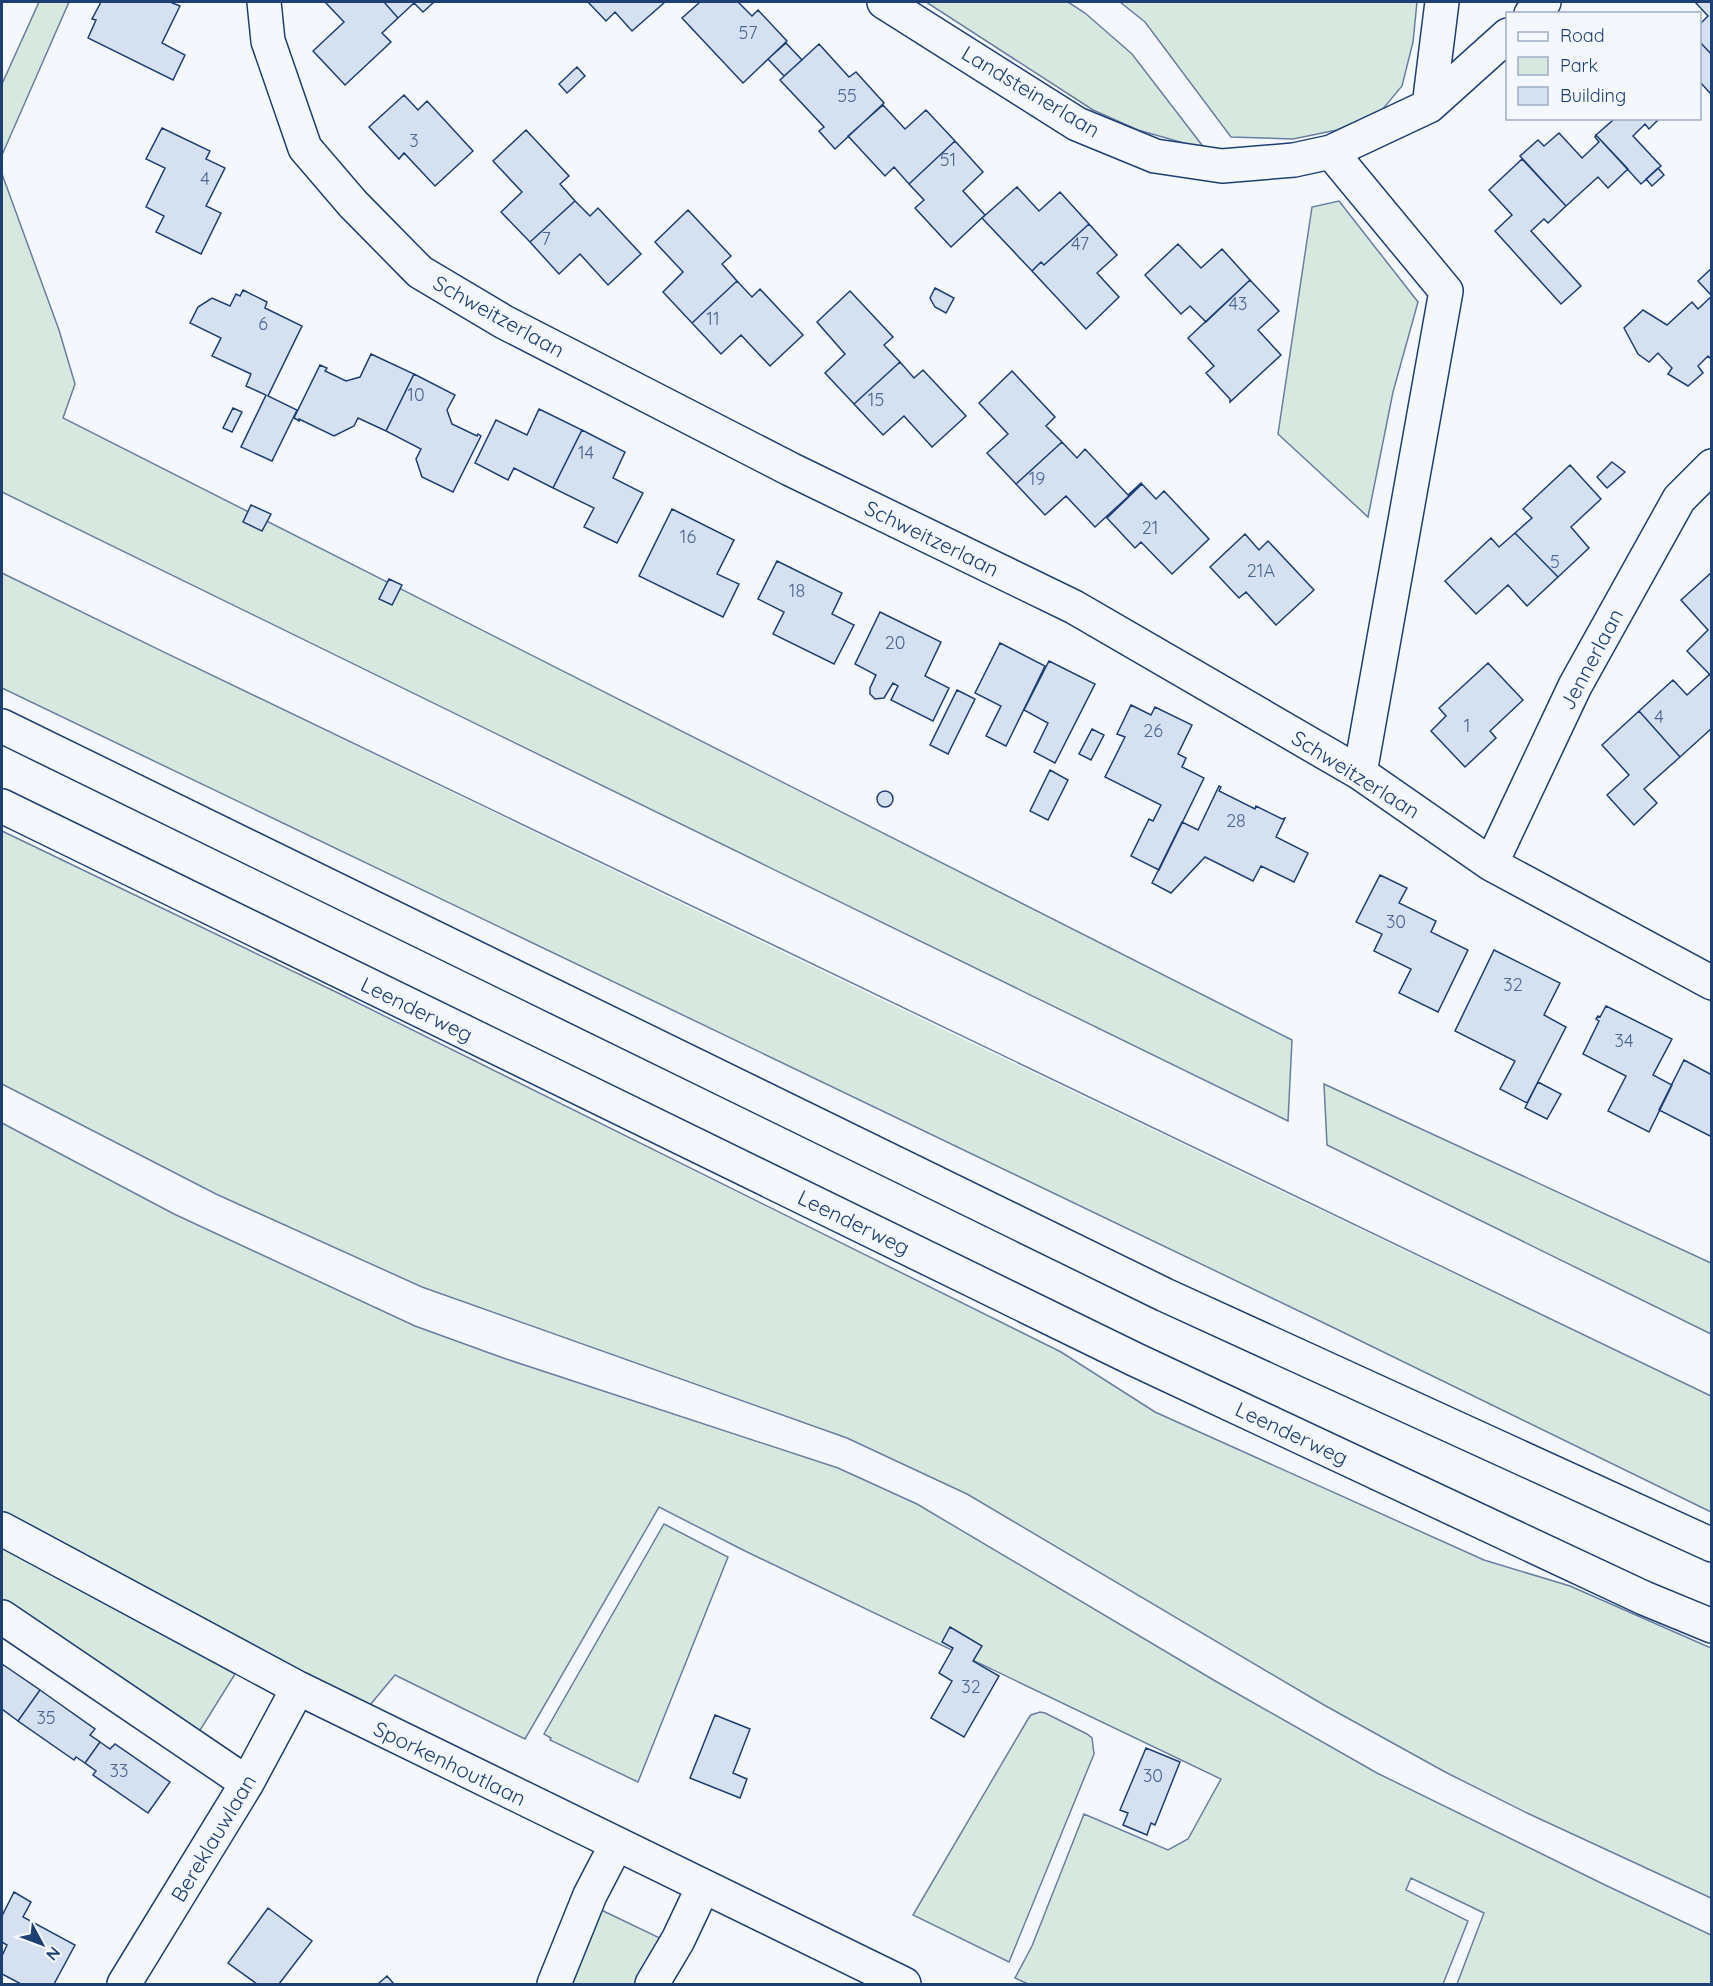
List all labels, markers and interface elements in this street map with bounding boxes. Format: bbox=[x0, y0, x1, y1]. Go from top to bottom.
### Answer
legend bbox=[1506, 12, 1701, 120]
house number: 57 bbox=[738, 21, 758, 44]
text: Road bbox=[1560, 24, 1605, 47]
street label: Landsteinerlaan bbox=[957, 40, 1105, 142]
text: Park bbox=[1560, 54, 1598, 77]
house number: 55 bbox=[837, 84, 857, 107]
text: Building bbox=[1560, 84, 1626, 107]
house number: 3 bbox=[409, 129, 419, 152]
house number: 51 bbox=[940, 148, 956, 171]
house number: 4 bbox=[200, 167, 210, 190]
house number: 7 bbox=[541, 227, 551, 250]
house number: 47 bbox=[1071, 232, 1089, 255]
street label: Schweitzerlaan bbox=[429, 269, 569, 363]
house number: 43 bbox=[1229, 292, 1247, 315]
house number: 11 bbox=[706, 307, 720, 330]
house number: 6 bbox=[258, 312, 268, 335]
house number: 10 bbox=[407, 383, 425, 406]
house number: 15 bbox=[868, 388, 884, 411]
house number: 14 bbox=[578, 441, 594, 464]
house number: 19 bbox=[1029, 467, 1045, 490]
street label: Schweitzerlaan bbox=[861, 494, 1003, 582]
house number: 21 bbox=[1142, 516, 1158, 539]
house number: 16 bbox=[680, 525, 696, 548]
house number: 5 bbox=[1550, 550, 1560, 573]
house number: 21A bbox=[1247, 559, 1275, 582]
house number: 18 bbox=[789, 579, 805, 602]
street label: Jennerlaan bbox=[1554, 604, 1628, 714]
house number: 20 bbox=[885, 631, 905, 654]
house number: 4 bbox=[1654, 705, 1664, 728]
house number: 1 bbox=[1464, 714, 1470, 737]
house number: 26 bbox=[1143, 719, 1163, 742]
street label: Schweitzerlaan bbox=[1287, 724, 1425, 824]
house number: 28 bbox=[1226, 809, 1246, 832]
house number: 30 bbox=[1386, 910, 1406, 933]
street label: Leenderweg bbox=[357, 971, 477, 1047]
house number: 32 bbox=[1503, 973, 1523, 996]
house number: 34 bbox=[1615, 1029, 1633, 1052]
street label: Leenderweg bbox=[794, 1184, 914, 1260]
street label: Leenderweg bbox=[1231, 1396, 1353, 1470]
house number: 32 bbox=[961, 1675, 981, 1698]
house number: 35 bbox=[36, 1706, 56, 1729]
street label: Sporkenhoutlaan bbox=[370, 1715, 530, 1811]
house number: 33 bbox=[110, 1759, 128, 1782]
house number: 30 bbox=[1143, 1764, 1163, 1787]
street label: Bereklauwlaan bbox=[165, 1770, 261, 1906]
north arrow bbox=[12, 1914, 72, 1974]
text: N bbox=[42, 1943, 65, 1965]

